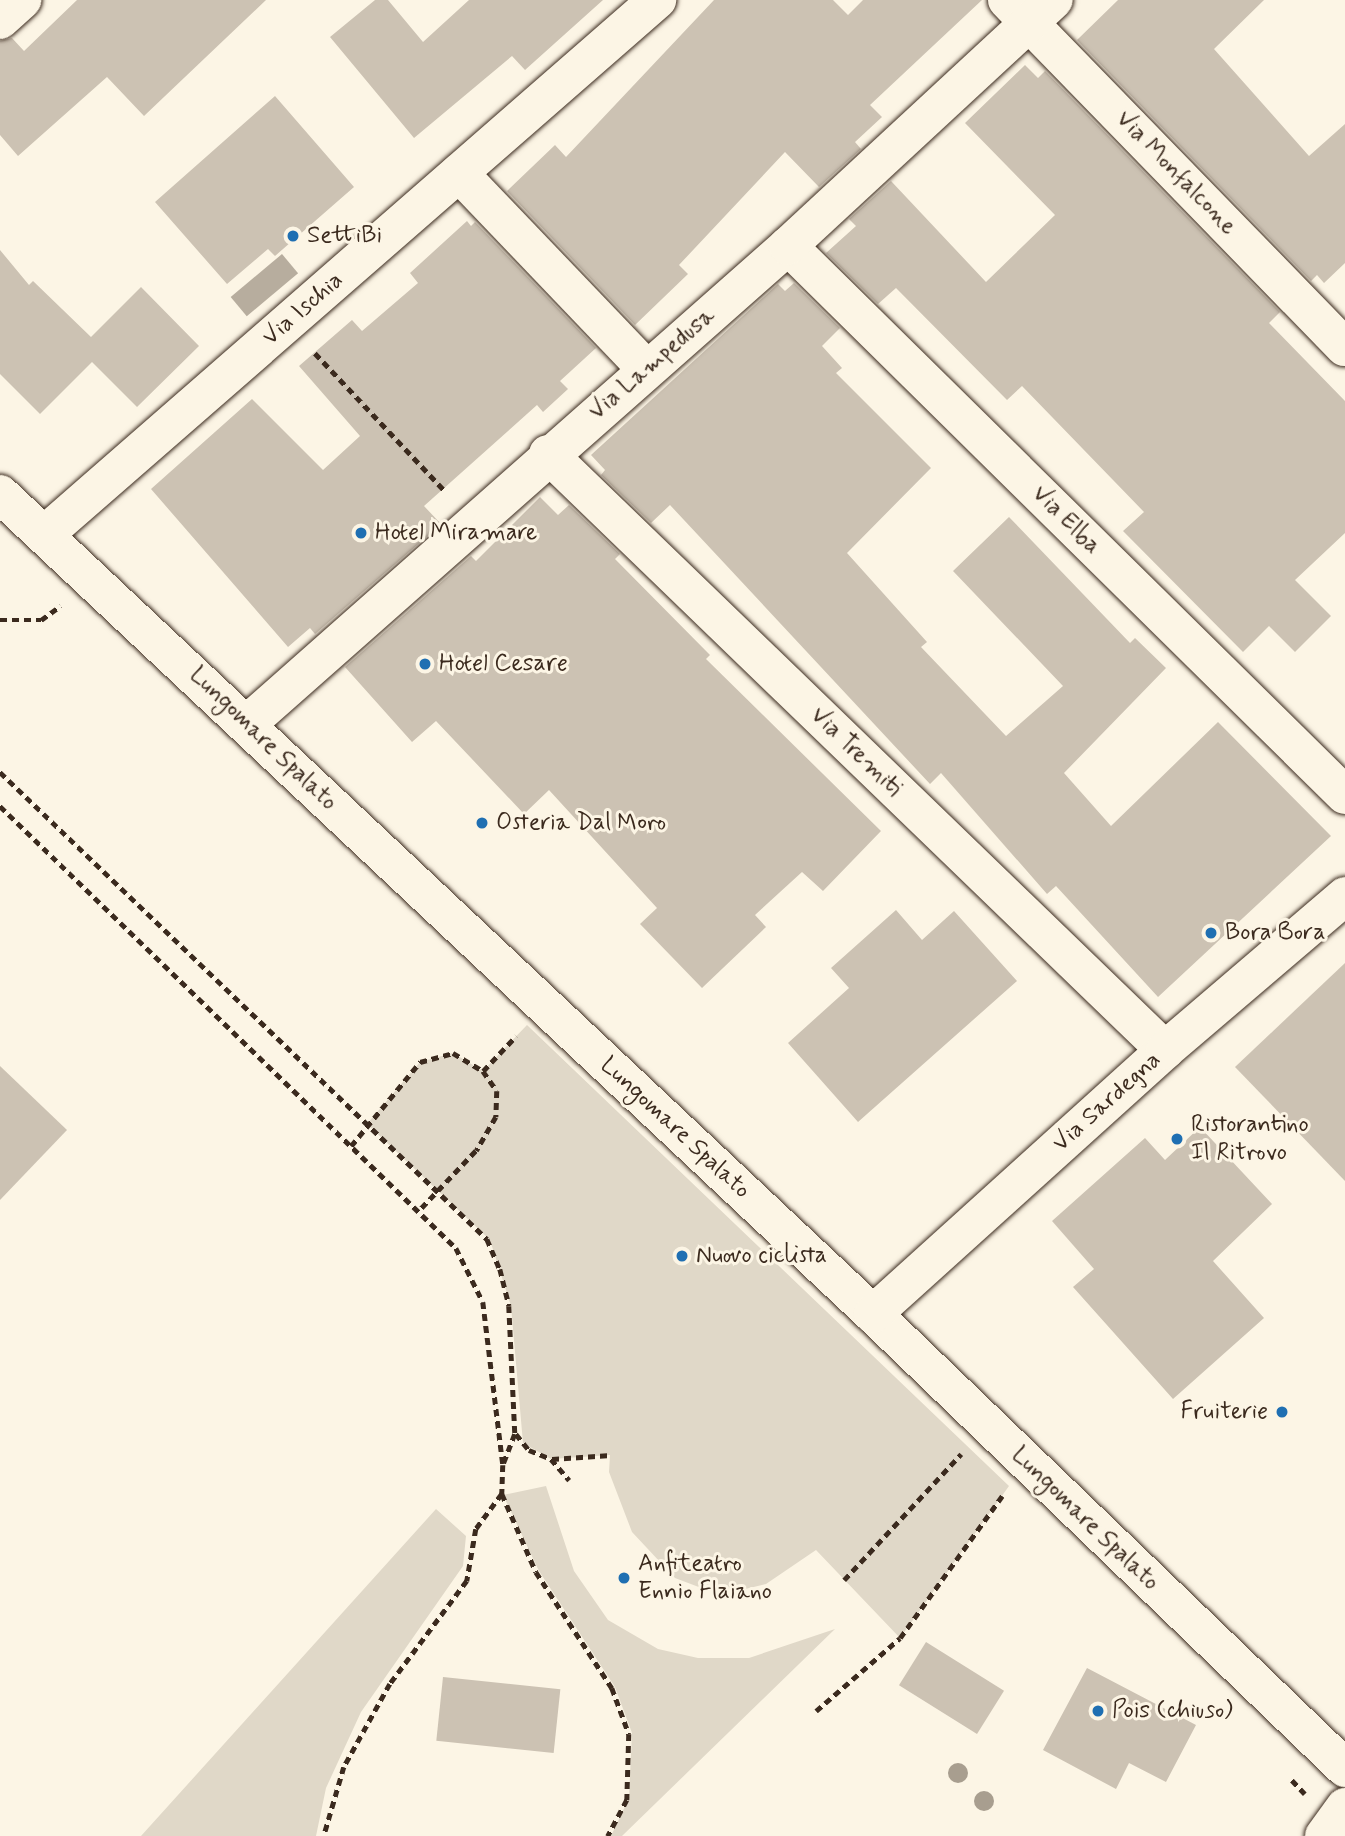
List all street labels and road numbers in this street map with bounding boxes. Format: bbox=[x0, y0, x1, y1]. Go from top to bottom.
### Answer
street label: Via Monfalcone bbox=[1109, 105, 1243, 241]
street label: Via Ischia bbox=[255, 264, 351, 354]
street label: Via Lampedusa bbox=[583, 302, 721, 426]
street label: Via Elba bbox=[1026, 480, 1106, 560]
street label: Lungomare Spalato bbox=[183, 661, 343, 817]
street label: Via Tremiti bbox=[804, 701, 908, 803]
street label: Via Sardegna bbox=[1047, 1046, 1167, 1158]
street label: Lungomare Spalato bbox=[594, 1051, 756, 1205]
street label: Lungomare Spalato bbox=[1005, 1441, 1165, 1597]

